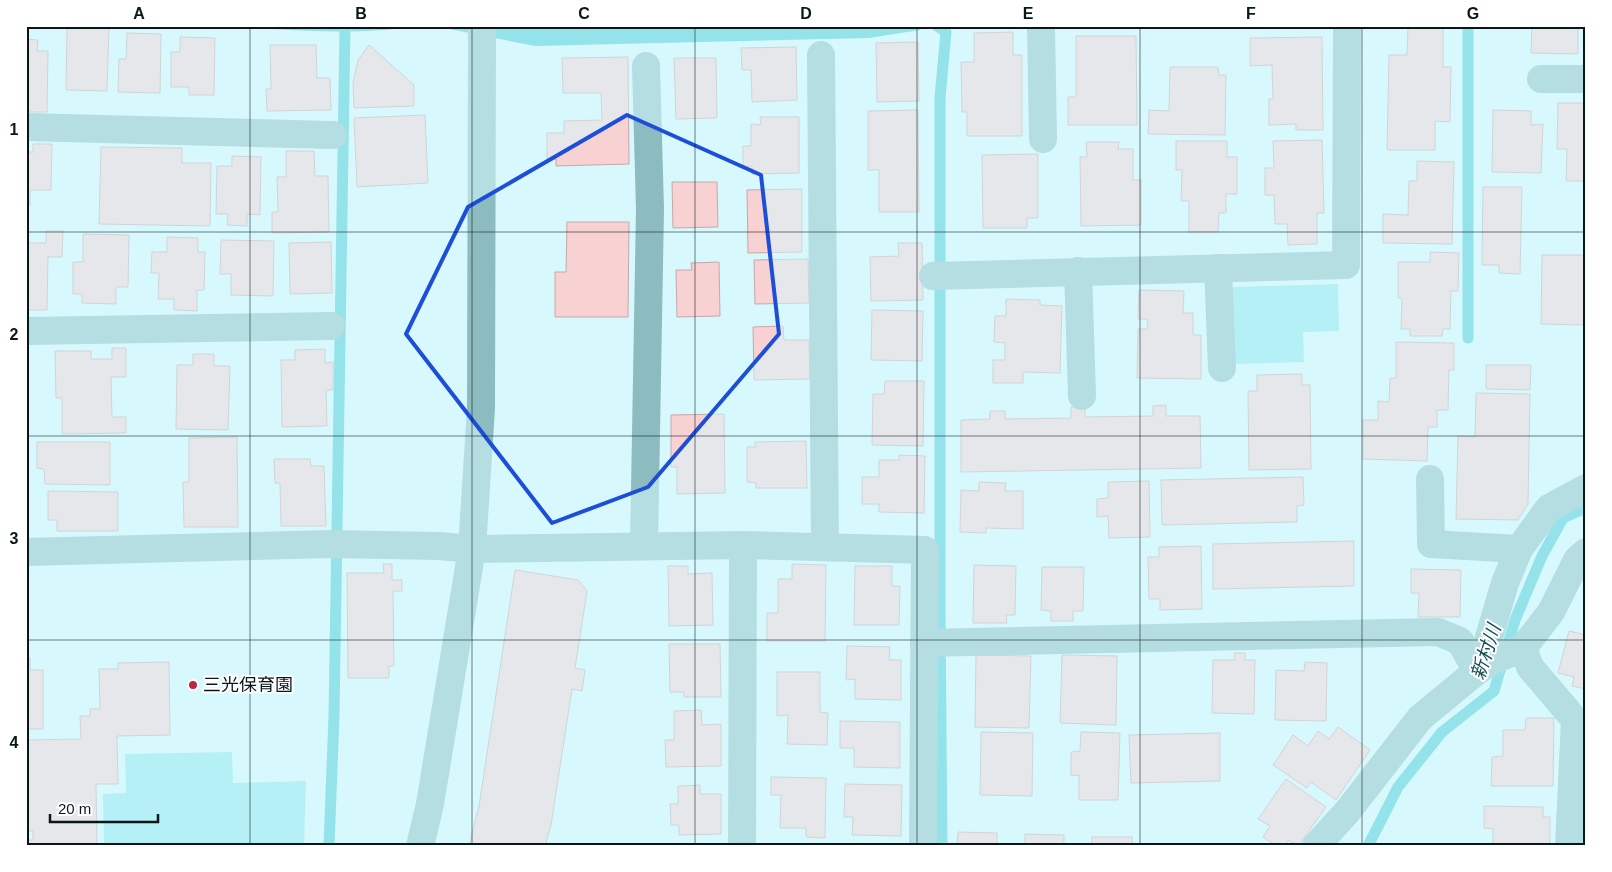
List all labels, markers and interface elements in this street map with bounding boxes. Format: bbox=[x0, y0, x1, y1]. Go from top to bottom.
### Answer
text: A bbox=[133, 5, 145, 22]
text: B bbox=[355, 5, 367, 22]
text: C bbox=[578, 5, 590, 22]
text: D bbox=[800, 5, 812, 22]
text: E bbox=[1023, 5, 1034, 22]
text: F bbox=[1246, 5, 1256, 22]
text: G bbox=[1467, 5, 1479, 22]
text: 1 bbox=[10, 121, 19, 138]
text: 2 bbox=[10, 326, 19, 343]
text: 3 bbox=[10, 530, 19, 547]
water label: 新村川 bbox=[1467, 620, 1505, 682]
place label: 三光保育園 bbox=[203, 675, 293, 695]
marker: 三光保育園 bbox=[187, 679, 199, 691]
text: 4 bbox=[10, 734, 19, 751]
scale bar bbox=[50, 792, 158, 824]
text: 20 m bbox=[58, 800, 91, 817]

